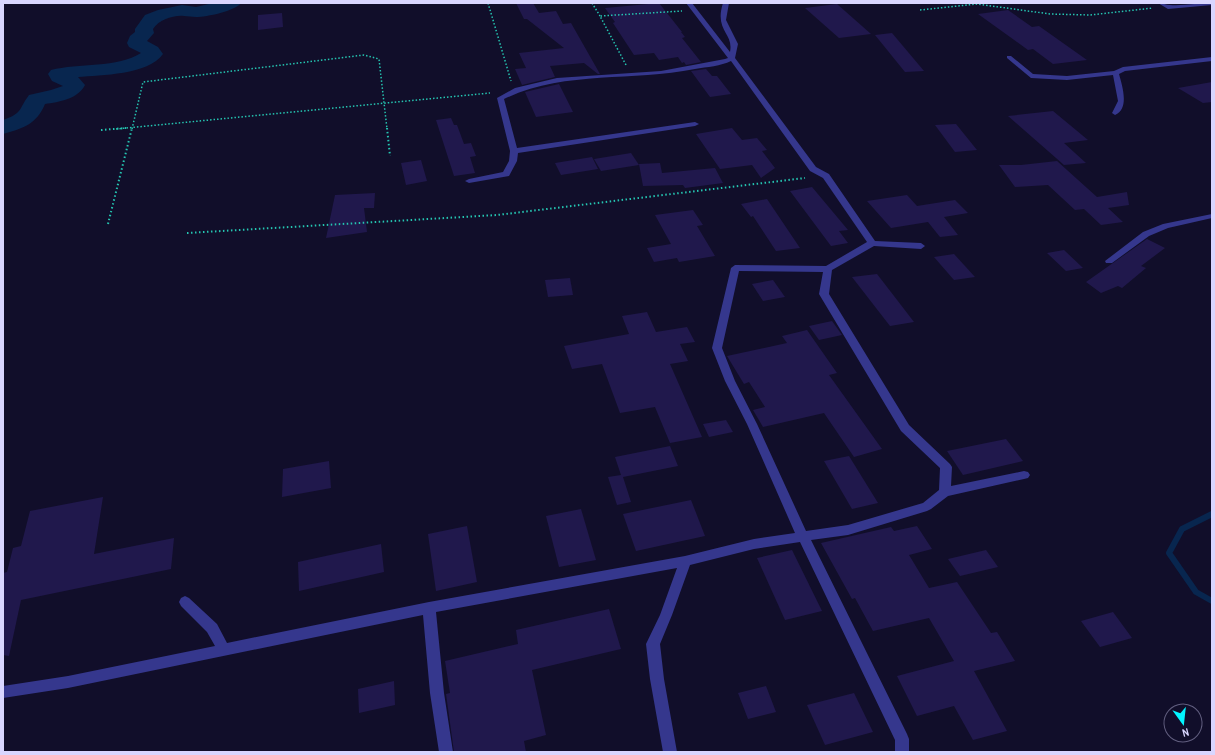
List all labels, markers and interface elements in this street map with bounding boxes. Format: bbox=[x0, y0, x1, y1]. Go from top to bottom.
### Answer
north arrow bbox=[1163, 703, 1203, 743]
text: N bbox=[1181, 725, 1191, 740]

